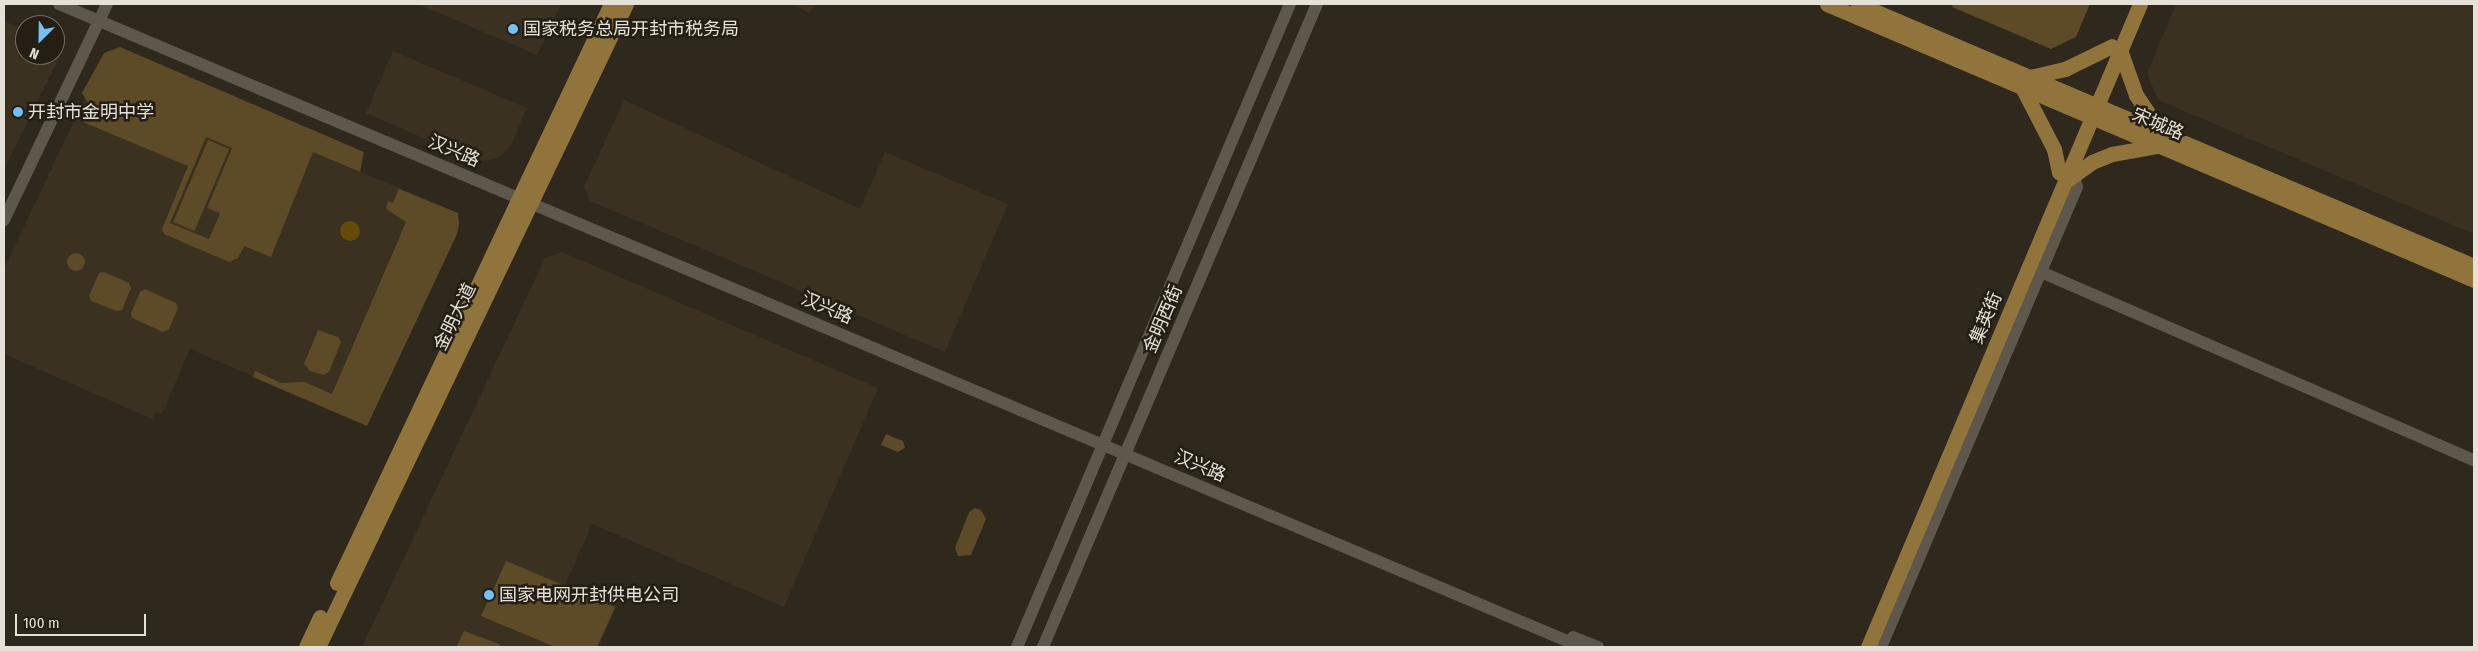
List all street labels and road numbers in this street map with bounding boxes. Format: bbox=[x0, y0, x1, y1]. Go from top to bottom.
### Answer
street label: 宋城路 bbox=[2129, 104, 2187, 144]
street label: 汉兴路 bbox=[425, 131, 483, 171]
street label: 金明大道 bbox=[430, 280, 480, 354]
street label: 金明西街 bbox=[1139, 282, 1187, 356]
street label: 汉兴路 bbox=[798, 288, 856, 328]
street label: 集英街 bbox=[1966, 289, 2006, 347]
street label: 汉兴路 bbox=[1171, 446, 1229, 486]

